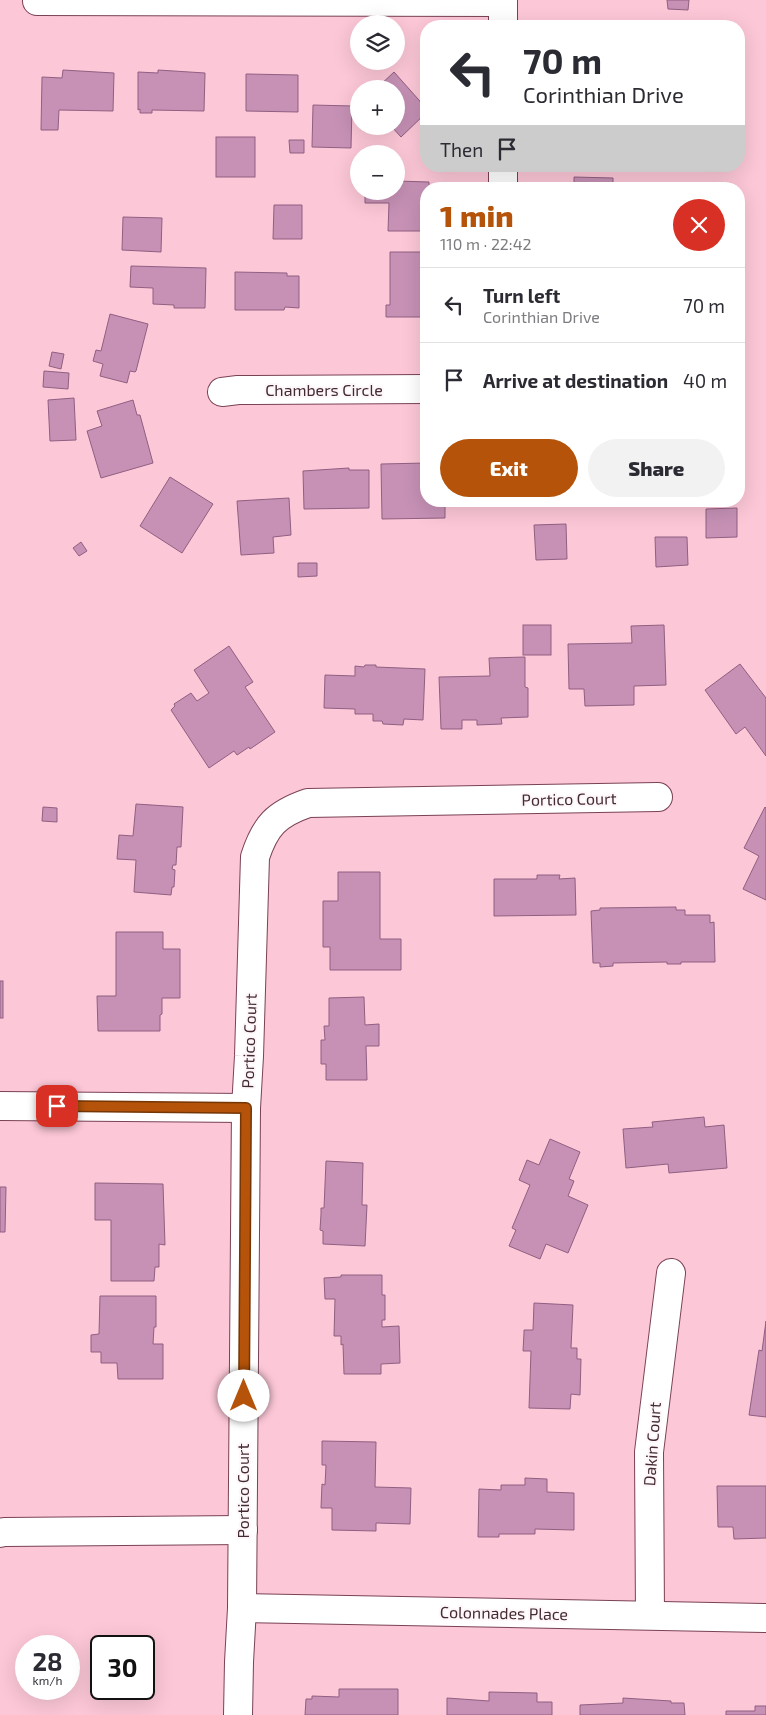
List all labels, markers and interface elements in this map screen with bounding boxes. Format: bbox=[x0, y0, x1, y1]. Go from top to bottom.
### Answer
map controls bbox=[350, 15, 405, 200]
button: layers bbox=[350, 15, 405, 70]
text: 70 m bbox=[523, 39, 602, 81]
icon: left bbox=[440, 40, 505, 105]
button: + bbox=[350, 80, 405, 135]
text: Corinthian Drive bbox=[523, 81, 684, 107]
icon: arrive bbox=[493, 135, 521, 163]
text: Then bbox=[440, 138, 483, 161]
button: − bbox=[350, 145, 405, 200]
text: 1 min bbox=[440, 197, 514, 233]
button: close bbox=[673, 199, 725, 251]
text: 110 m · 22:42 bbox=[440, 234, 531, 253]
text: Turn left bbox=[483, 284, 560, 307]
icon: left bbox=[440, 291, 468, 319]
text: 70 m bbox=[683, 294, 725, 317]
text: Corinthian Drive bbox=[483, 307, 600, 326]
icon: arrive bbox=[440, 366, 468, 394]
text: Arrive at destination bbox=[483, 369, 668, 392]
text: 40 m bbox=[683, 369, 727, 392]
street label: Chambers Circle bbox=[265, 380, 383, 399]
button: Exit bbox=[440, 439, 578, 497]
button: Share bbox=[588, 439, 725, 497]
street label: Portico Court bbox=[521, 788, 617, 809]
street label: Portico Court bbox=[237, 993, 260, 1089]
pin bbox=[36, 1085, 78, 1127]
icon: arrive bbox=[43, 1092, 71, 1120]
position arrow bbox=[217, 1369, 269, 1421]
street label: Dakin Court bbox=[639, 1401, 664, 1487]
street label: Portico Court bbox=[233, 1443, 252, 1539]
street label: Colonnades Place bbox=[440, 1602, 568, 1623]
speed limit sign: 30 bbox=[90, 1635, 155, 1700]
text: 28 bbox=[32, 1646, 63, 1676]
text: km/h bbox=[33, 1673, 62, 1687]

